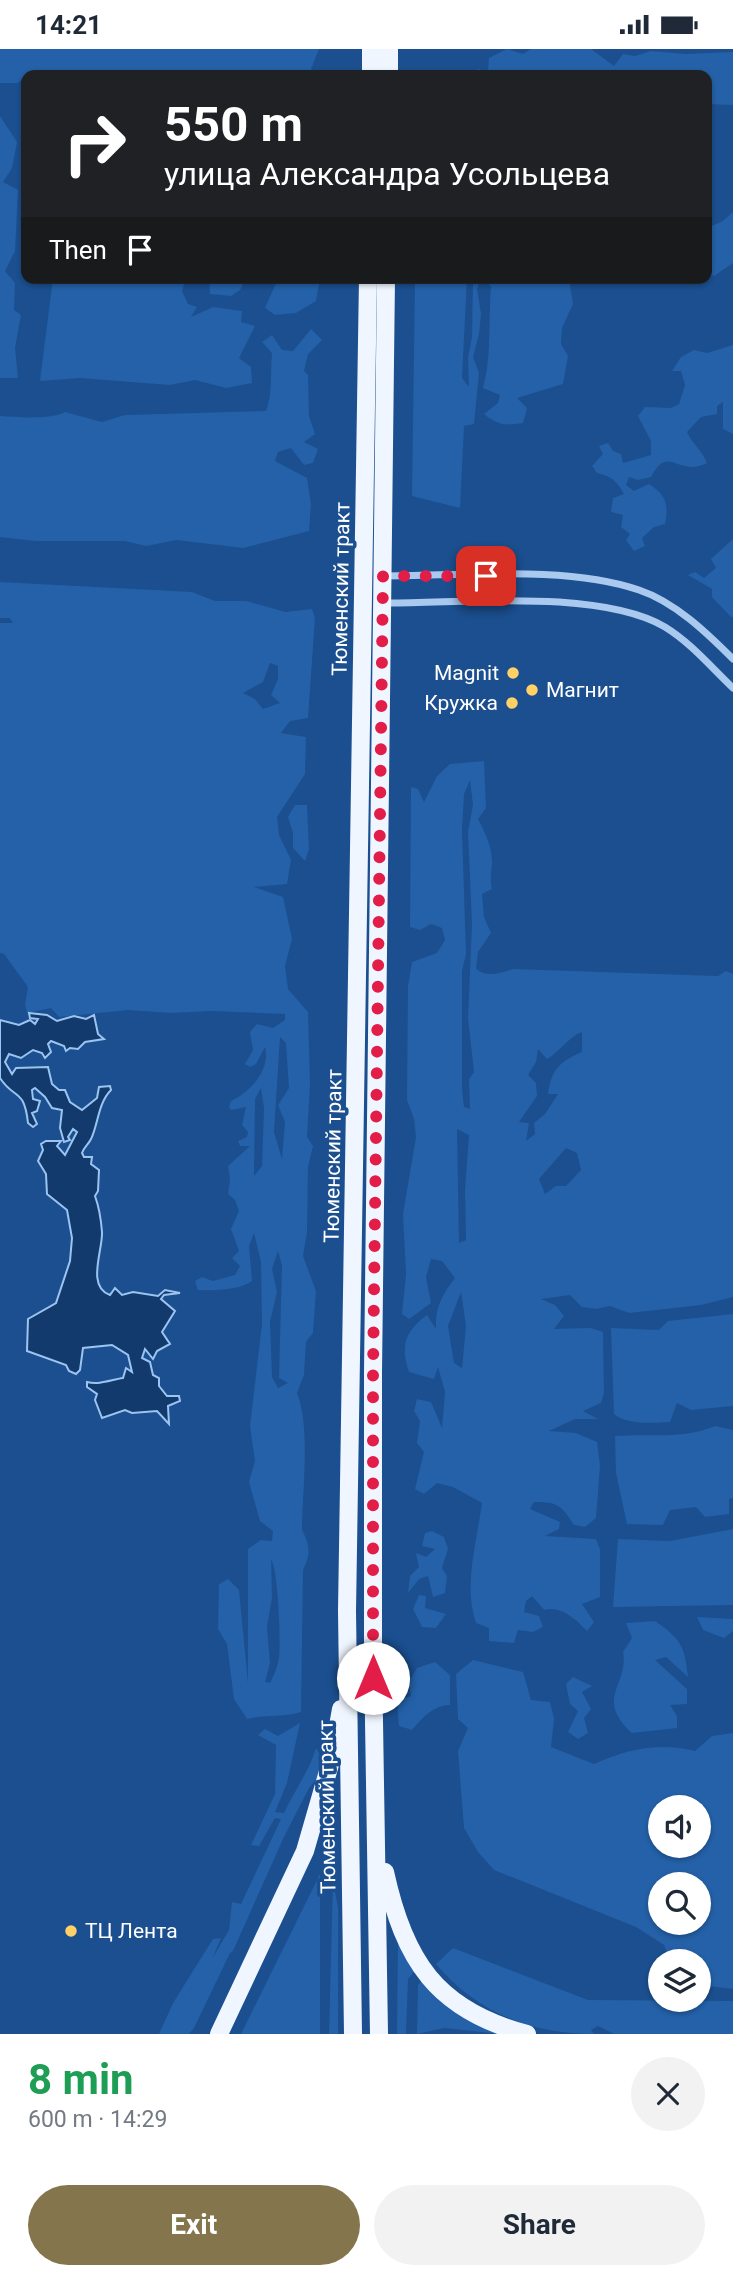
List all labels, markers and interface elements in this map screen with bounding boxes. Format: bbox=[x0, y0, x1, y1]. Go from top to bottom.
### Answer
text: 14:21 bbox=[35, 10, 102, 40]
text: 550 m bbox=[164, 96, 303, 153]
icon: right bbox=[49, 98, 140, 189]
text: улица Александра Усольцева bbox=[164, 155, 610, 193]
icon: arrive bbox=[121, 231, 159, 269]
text: Then bbox=[49, 235, 107, 265]
street label: Тюменский тракт bbox=[327, 502, 355, 676]
pin bbox=[456, 546, 516, 606]
icon: arrive bbox=[467, 557, 505, 595]
place label: Magnit bbox=[434, 661, 499, 685]
marker: Magnit bbox=[505, 665, 521, 681]
place label: Магнит bbox=[546, 678, 619, 702]
marker: Магнит bbox=[524, 682, 540, 698]
place label: Кружка bbox=[424, 691, 498, 715]
marker: Кружка bbox=[504, 695, 520, 711]
street label: Тюменский тракт bbox=[319, 1069, 347, 1243]
position arrow bbox=[336, 1641, 410, 1715]
street label: Тюменский тракт bbox=[313, 1720, 341, 1894]
map controls bbox=[648, 1795, 711, 2012]
button: sound bbox=[648, 1795, 711, 1858]
button: search bbox=[648, 1872, 711, 1935]
place label: ТЦ Лента bbox=[85, 1919, 178, 1943]
marker: ТЦ Лента bbox=[63, 1923, 79, 1939]
button: layers bbox=[648, 1949, 711, 2012]
text: 8 min bbox=[28, 2055, 134, 2104]
button: close bbox=[631, 2057, 705, 2131]
text: 600 m · 14:29 bbox=[28, 2106, 167, 2133]
button: Exit bbox=[28, 2185, 360, 2265]
button: Share bbox=[374, 2185, 705, 2265]

